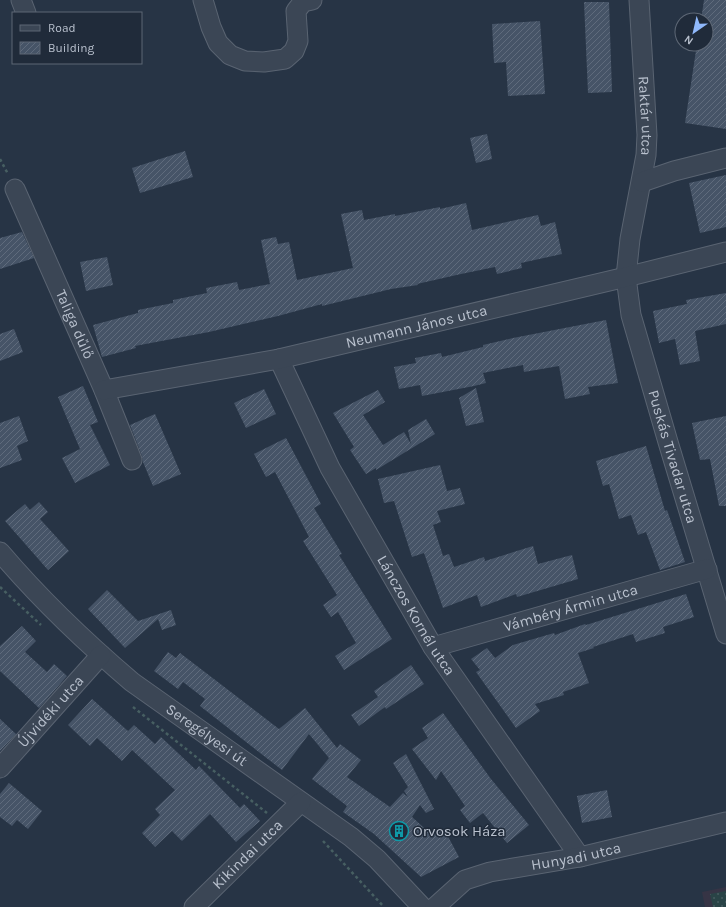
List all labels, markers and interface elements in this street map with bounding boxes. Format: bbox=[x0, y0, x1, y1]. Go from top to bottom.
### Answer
legend bbox=[12, 12, 142, 64]
north arrow bbox=[674, 12, 714, 52]
text: Road bbox=[48, 21, 76, 35]
text: N bbox=[682, 32, 696, 47]
text: Building bbox=[48, 41, 95, 55]
street label: Raktár utca bbox=[635, 76, 656, 156]
street label: Taliga dűlő bbox=[52, 287, 98, 362]
street label: Neumann János utca bbox=[344, 301, 489, 352]
street label: Puskás Tivadar utca bbox=[644, 388, 701, 525]
street label: Lánczos Kornél utca bbox=[373, 552, 459, 679]
street label: Vámbéry Ármin utca bbox=[501, 580, 640, 636]
street label: Újvidéki utca bbox=[14, 672, 87, 751]
street label: Seregélyesi út bbox=[162, 700, 251, 770]
street label: Kikindai utca bbox=[209, 816, 287, 893]
building icon: Orvosok Háza bbox=[388, 820, 410, 842]
place label: Orvosok Háza bbox=[413, 822, 506, 840]
street label: Hunyadi utca bbox=[530, 839, 623, 874]

